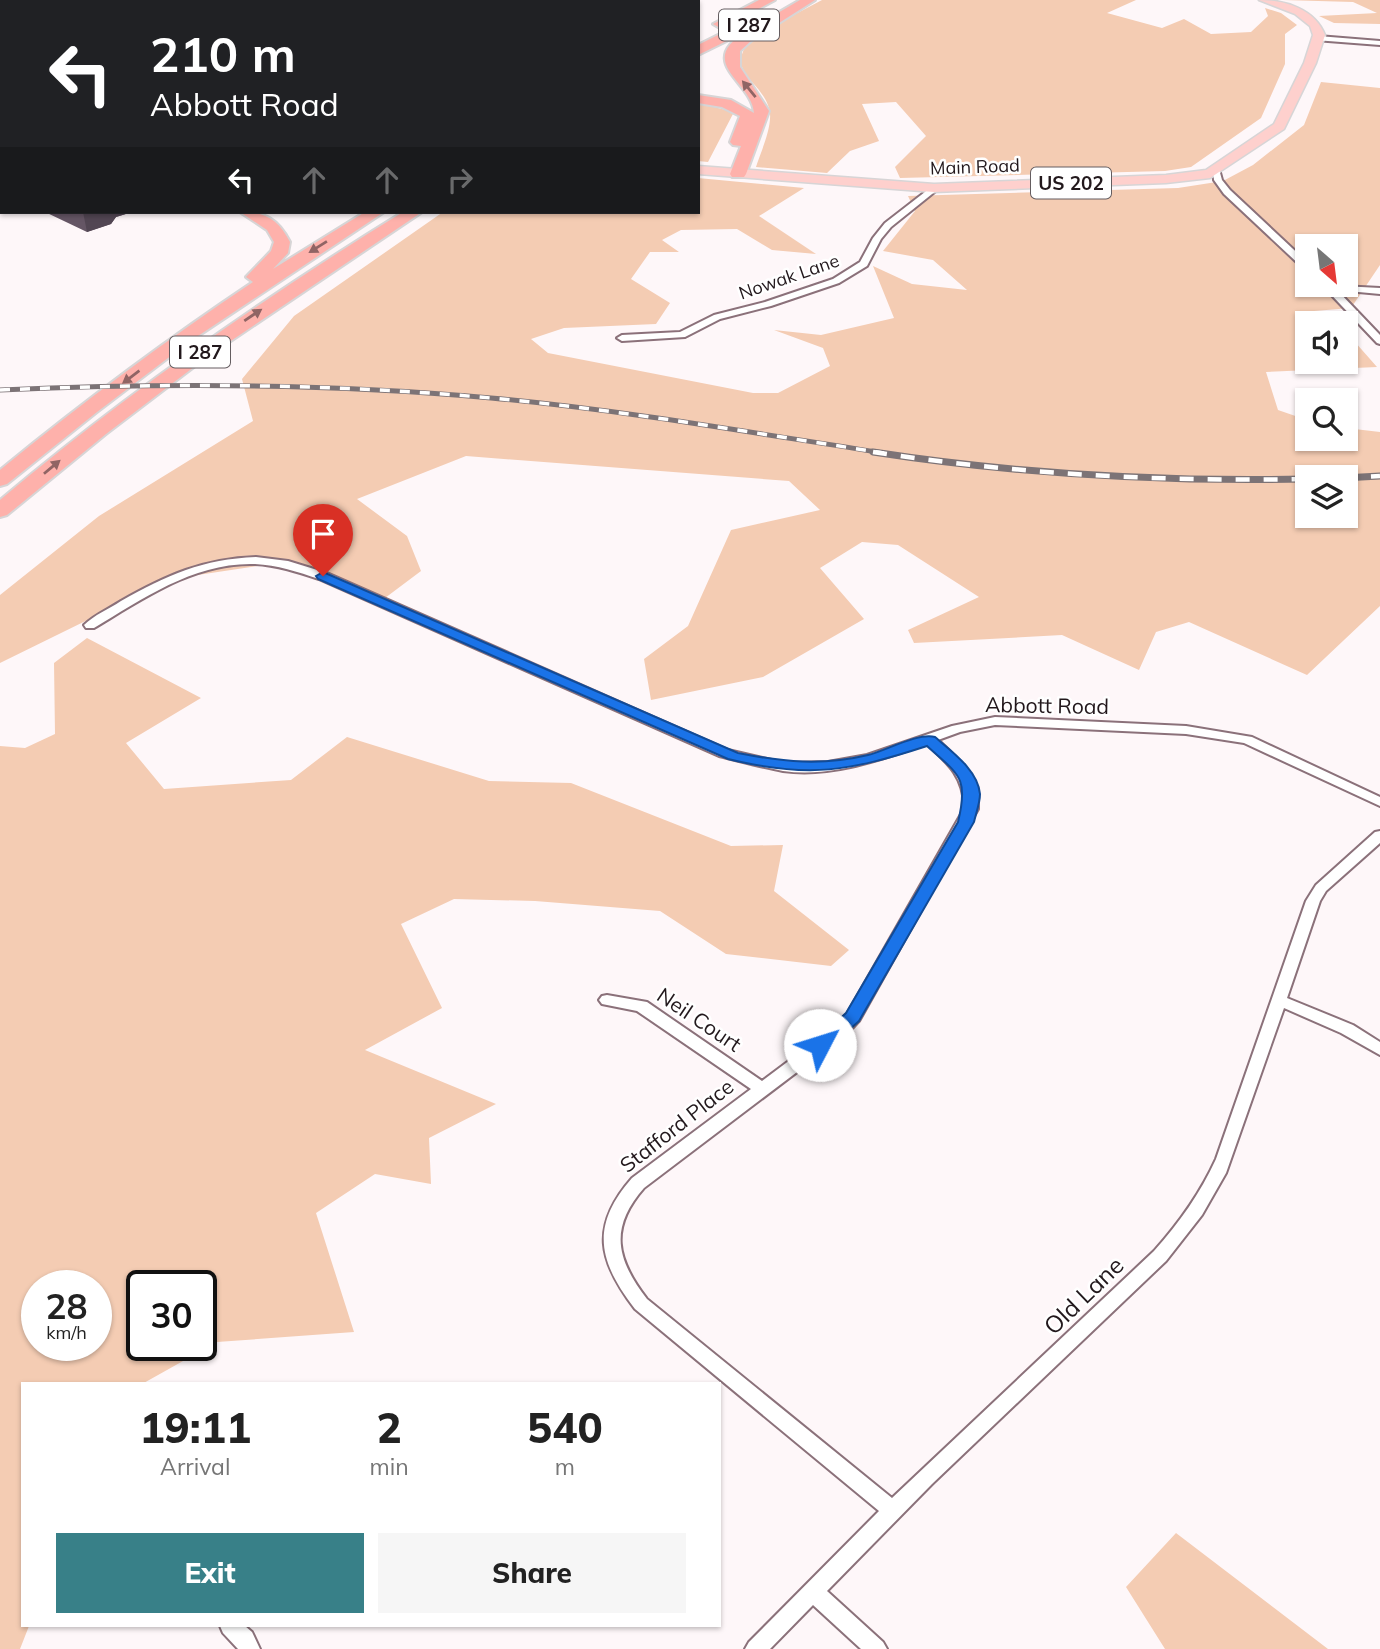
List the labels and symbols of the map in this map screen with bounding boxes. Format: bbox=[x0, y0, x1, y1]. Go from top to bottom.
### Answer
road number: I 287 bbox=[719, 10, 779, 41]
one-way arrow bbox=[742, 81, 757, 99]
street label: Main Road bbox=[930, 153, 1020, 180]
road number: US 202 bbox=[1031, 168, 1111, 198]
north arrow bbox=[1295, 234, 1358, 298]
one-way arrow bbox=[308, 241, 327, 254]
street label: Nowak Lane bbox=[736, 249, 842, 304]
one-way arrow bbox=[244, 308, 262, 322]
road number: I 287 bbox=[170, 336, 230, 368]
one-way arrow bbox=[122, 369, 140, 384]
one-way arrow bbox=[43, 460, 60, 475]
pin bbox=[293, 504, 353, 576]
street label: Abbott Road bbox=[985, 691, 1109, 719]
street label: Neil Court bbox=[653, 982, 747, 1057]
position arrow bbox=[783, 1008, 857, 1082]
street label: Stafford Place bbox=[614, 1073, 738, 1178]
street label: Old Lane bbox=[1037, 1250, 1130, 1341]
speed limit sign: 30 bbox=[126, 1270, 217, 1361]

